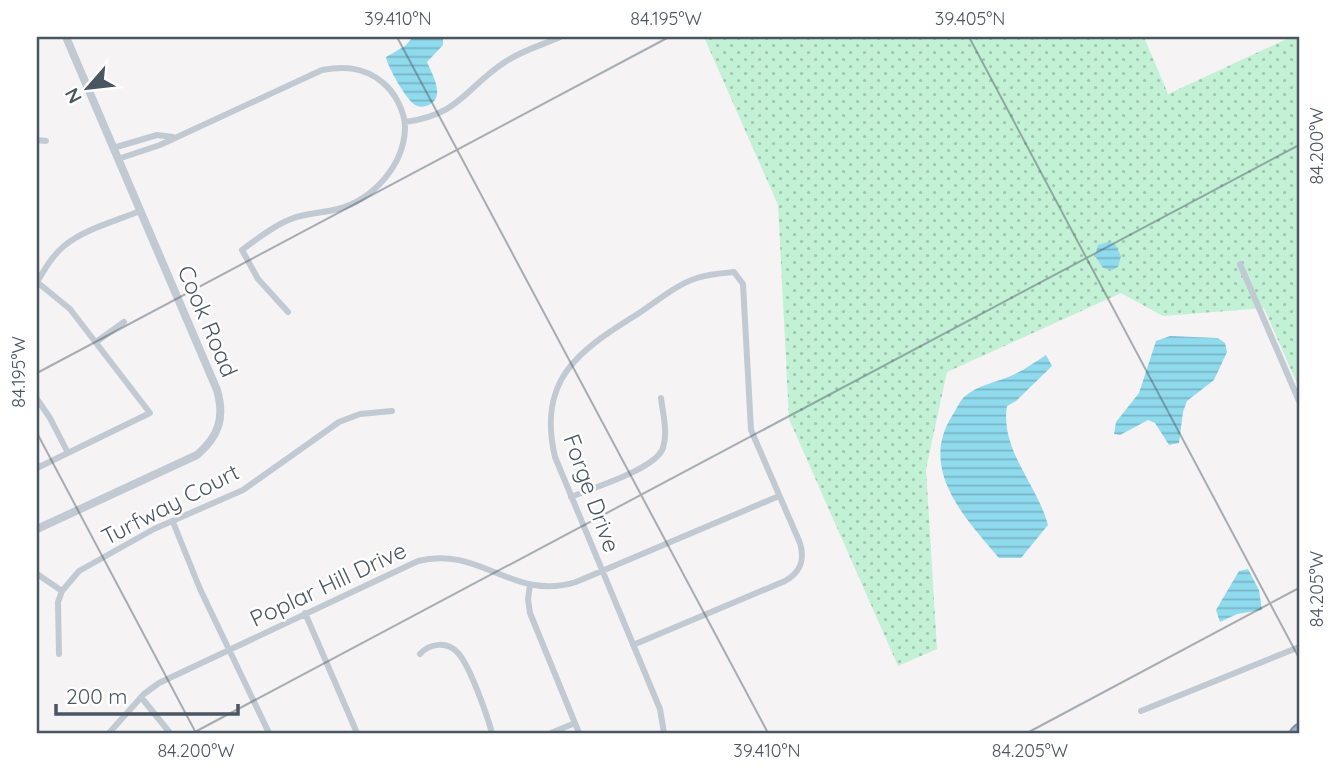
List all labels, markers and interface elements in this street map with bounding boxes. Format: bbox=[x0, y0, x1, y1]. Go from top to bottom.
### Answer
text: 39.410°N bbox=[364, 7, 432, 30]
text: 84.195°W bbox=[630, 7, 702, 30]
text: 39.405°N bbox=[935, 7, 1005, 30]
north arrow bbox=[52, 52, 122, 122]
text: N bbox=[59, 84, 87, 108]
text: 84.200°W bbox=[1305, 107, 1328, 185]
street label: Cook Road bbox=[172, 261, 244, 381]
text: 84.195°W bbox=[7, 336, 30, 408]
street label: Forge Drive bbox=[557, 430, 627, 556]
street label: Turfway Court bbox=[96, 457, 244, 551]
street label: Poplar Hill Drive bbox=[245, 535, 411, 633]
text: 84.205°W bbox=[1305, 551, 1328, 627]
scale bar bbox=[56, 672, 238, 716]
text: 200 m bbox=[66, 683, 128, 709]
text: 84.200°W bbox=[157, 739, 235, 762]
text: 39.410°N bbox=[733, 739, 801, 762]
text: 84.205°W bbox=[992, 739, 1068, 762]

